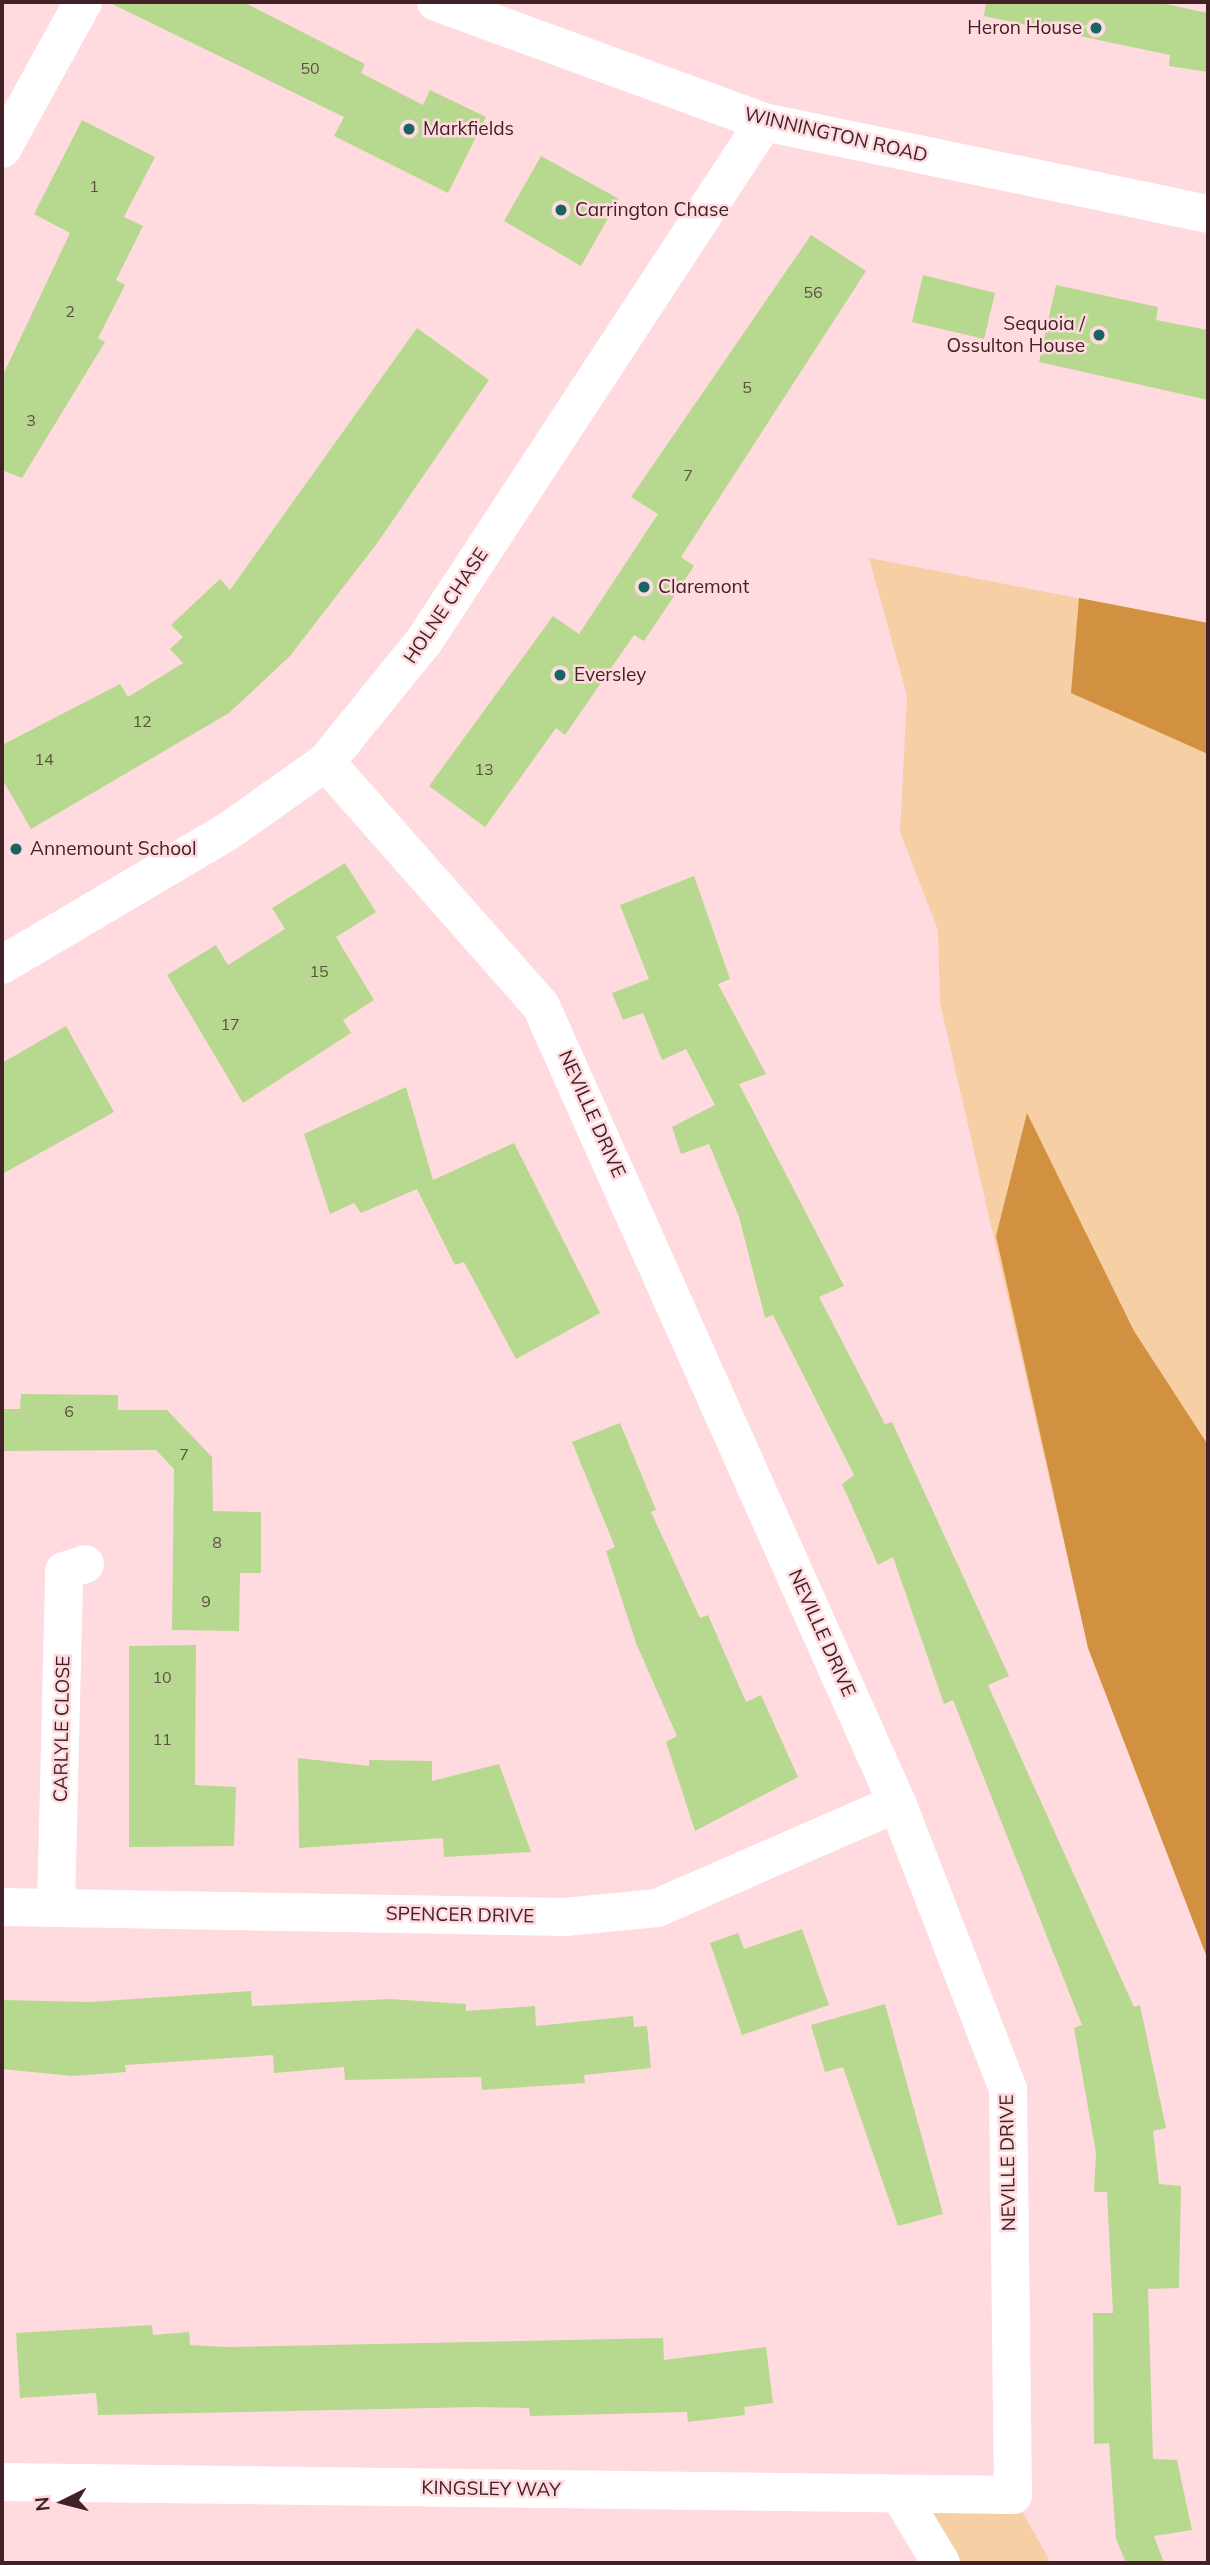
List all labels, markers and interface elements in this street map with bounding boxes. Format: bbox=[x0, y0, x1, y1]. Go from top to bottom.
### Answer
place label: Heron House bbox=[967, 17, 1082, 39]
marker: Heron House bbox=[1088, 20, 1104, 36]
house number: 50 bbox=[300, 58, 320, 78]
street label: WINNINGTON ROAD bbox=[742, 103, 930, 167]
place label: Markfields bbox=[423, 118, 514, 140]
marker: Markfields bbox=[401, 121, 417, 137]
house number: 1 bbox=[89, 176, 99, 196]
place label: Carrington Chase bbox=[575, 199, 729, 221]
marker: Carrington Chase bbox=[553, 202, 569, 218]
house number: 56 bbox=[803, 282, 823, 302]
house number: 2 bbox=[65, 301, 75, 321]
place label: Sequoia / Ossulton House bbox=[946, 313, 1085, 357]
marker: Sequoia / Ossulton House bbox=[1091, 327, 1107, 343]
house number: 5 bbox=[742, 377, 752, 397]
house number: 3 bbox=[26, 410, 36, 430]
house number: 7 bbox=[683, 465, 693, 485]
street label: HOLNE CHASE bbox=[399, 544, 493, 668]
place label: Claremont bbox=[658, 576, 749, 598]
marker: Claremont bbox=[636, 579, 652, 595]
place label: Eversley bbox=[574, 664, 646, 686]
marker: Eversley bbox=[552, 667, 568, 683]
house number: 12 bbox=[132, 711, 152, 731]
house number: 14 bbox=[34, 749, 54, 769]
house number: 13 bbox=[474, 759, 494, 779]
place label: Annemount School bbox=[30, 838, 196, 860]
marker: Annemount School bbox=[8, 841, 24, 857]
house number: 15 bbox=[309, 961, 329, 981]
house number: 17 bbox=[220, 1014, 240, 1034]
street label: NEVILLE DRIVE bbox=[554, 1047, 630, 1181]
house number: 6 bbox=[64, 1401, 74, 1421]
house number: 7 bbox=[179, 1444, 189, 1464]
house number: 8 bbox=[212, 1532, 222, 1552]
street label: NEVILLE DRIVE bbox=[784, 1566, 860, 1700]
house number: 9 bbox=[201, 1591, 211, 1611]
street label: CARLYLE CLOSE bbox=[49, 1656, 75, 1802]
house number: 10 bbox=[152, 1667, 172, 1687]
house number: 11 bbox=[152, 1729, 172, 1749]
street label: SPENCER DRIVE bbox=[386, 1902, 534, 1928]
street label: NEVILLE DRIVE bbox=[995, 2094, 1021, 2232]
north arrow bbox=[28, 2467, 98, 2537]
street label: KINGSLEY WAY bbox=[421, 2476, 561, 2502]
text: N bbox=[29, 2496, 55, 2513]

